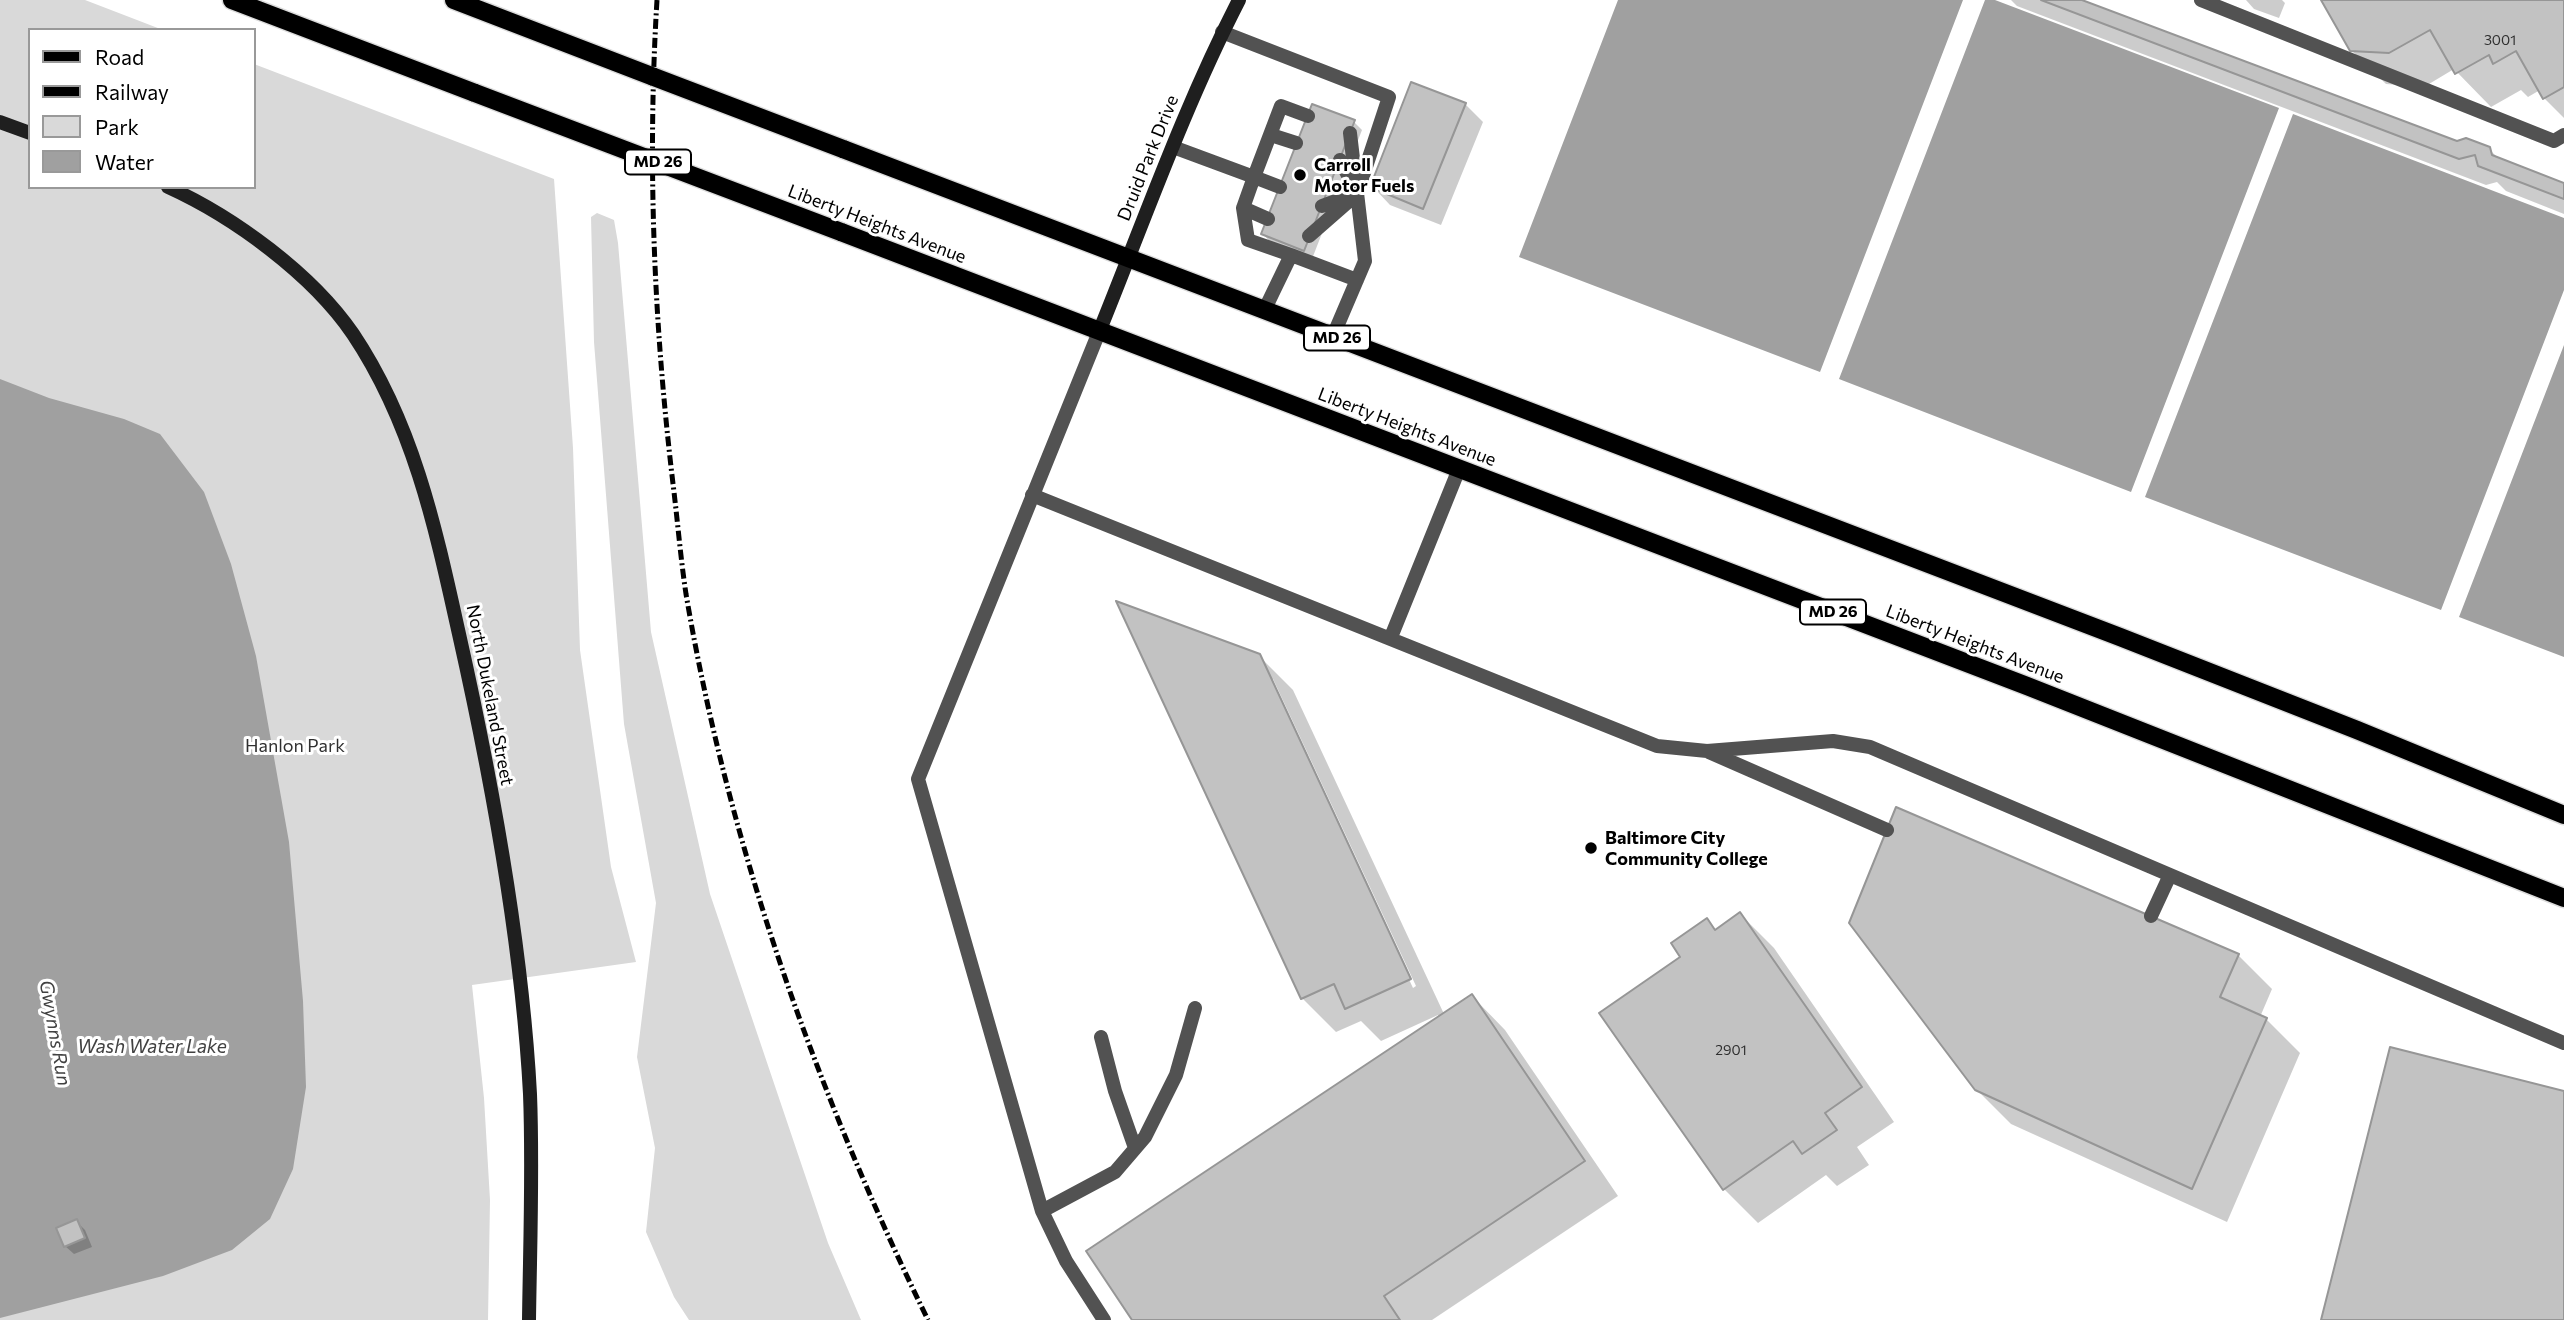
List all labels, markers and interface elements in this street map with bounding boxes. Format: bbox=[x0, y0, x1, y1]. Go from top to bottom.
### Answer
legend bbox=[28, 28, 256, 189]
house number: 3001 bbox=[2484, 32, 2516, 48]
text: Road bbox=[95, 44, 144, 69]
text: Railway bbox=[95, 79, 169, 104]
street label: Druid Park Drive bbox=[1113, 92, 1183, 224]
text: Park bbox=[95, 114, 139, 139]
text: Water bbox=[95, 149, 154, 174]
road number: MD 26 bbox=[625, 150, 691, 174]
place label: Carroll Motor Fuels bbox=[1314, 154, 1414, 196]
marker: Carroll Motor Fuels bbox=[1292, 167, 1308, 183]
street label: Liberty Heights Avenue bbox=[785, 180, 969, 268]
road number: MD 26 bbox=[1304, 326, 1370, 350]
street label: Liberty Heights Avenue bbox=[1315, 383, 1499, 471]
road number: MD 26 bbox=[1800, 600, 1866, 624]
street label: Liberty Heights Avenue bbox=[1883, 600, 2067, 688]
street label: North Dukeland Street bbox=[462, 603, 518, 787]
park label: Hanlon Park bbox=[245, 735, 345, 757]
place label: Baltimore City Community College bbox=[1605, 827, 1768, 870]
marker: Baltimore City Community College bbox=[1583, 840, 1599, 856]
water label: Gwynns Run bbox=[35, 978, 75, 1088]
water label: Wash Water Lake bbox=[77, 1036, 227, 1058]
house number: 2901 bbox=[1715, 1042, 1747, 1058]

